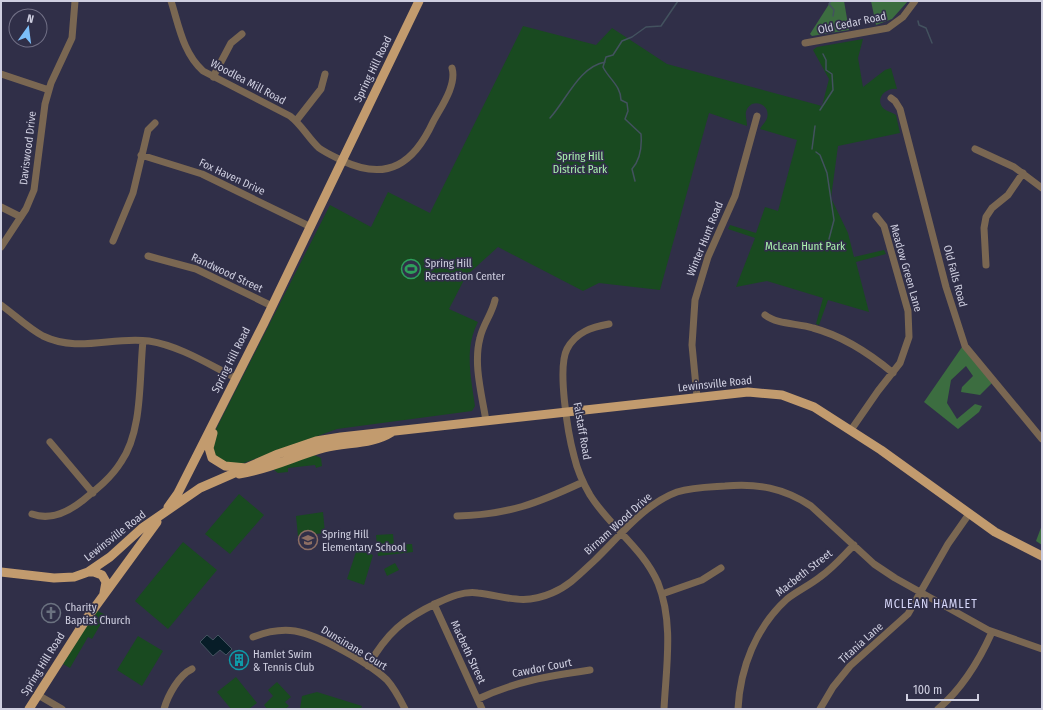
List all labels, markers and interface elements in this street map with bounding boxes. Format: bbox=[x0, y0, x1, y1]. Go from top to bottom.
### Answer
north arrow bbox=[8, 8, 48, 48]
street label: Old Cedar Road bbox=[817, 9, 887, 37]
text: N bbox=[26, 12, 35, 26]
street label: Spring Hill Road bbox=[351, 34, 395, 104]
street label: Woodlea Mill Road bbox=[208, 57, 288, 107]
street label: Daviswood Drive bbox=[17, 110, 39, 186]
park label: Spring Hill District Park bbox=[553, 150, 608, 176]
street label: Fox Haven Drive bbox=[197, 156, 267, 198]
street label: Winter Hunt Road bbox=[684, 200, 726, 278]
street label: Meadow Green Lane bbox=[887, 223, 925, 313]
park label: McLean Hunt Park bbox=[765, 240, 846, 253]
street label: Old Falls Road bbox=[940, 244, 970, 308]
street label: Randwood Street bbox=[189, 251, 265, 295]
place label: Spring Hill Recreation Center bbox=[425, 257, 505, 283]
sports icon: Spring Hill Recreation Center bbox=[400, 258, 422, 280]
street label: Spring Hill Road bbox=[209, 325, 253, 395]
street label: Lewinsville Road bbox=[677, 374, 753, 394]
street label: Falstaff Road bbox=[571, 401, 593, 461]
street label: Birnam Wood Drive bbox=[582, 490, 654, 558]
street label: Lewinsville Road bbox=[82, 508, 148, 564]
place label: Spring Hill Elementary School bbox=[322, 528, 406, 554]
school or university icon: Spring Hill Elementary School bbox=[297, 529, 319, 551]
street label: Macbeth Street bbox=[773, 547, 835, 599]
district label: MCLEAN HAMLET bbox=[884, 597, 978, 611]
place label: Charity Baptist Church bbox=[65, 601, 131, 627]
church icon: Charity Baptist Church bbox=[40, 602, 62, 624]
street label: Macbeth Street bbox=[448, 618, 488, 686]
street label: Titania Lane bbox=[836, 620, 886, 666]
street label: Dunsinane Court bbox=[319, 623, 390, 673]
street label: Spring Hill Road bbox=[18, 630, 68, 698]
place label: Hamlet Swim & Tennis Club bbox=[253, 648, 315, 674]
building icon: Hamlet Swim & Tennis Club bbox=[228, 649, 250, 671]
street label: Cawdor Court bbox=[511, 656, 573, 680]
scale bar bbox=[907, 676, 978, 702]
text: 100 m bbox=[913, 683, 942, 697]

